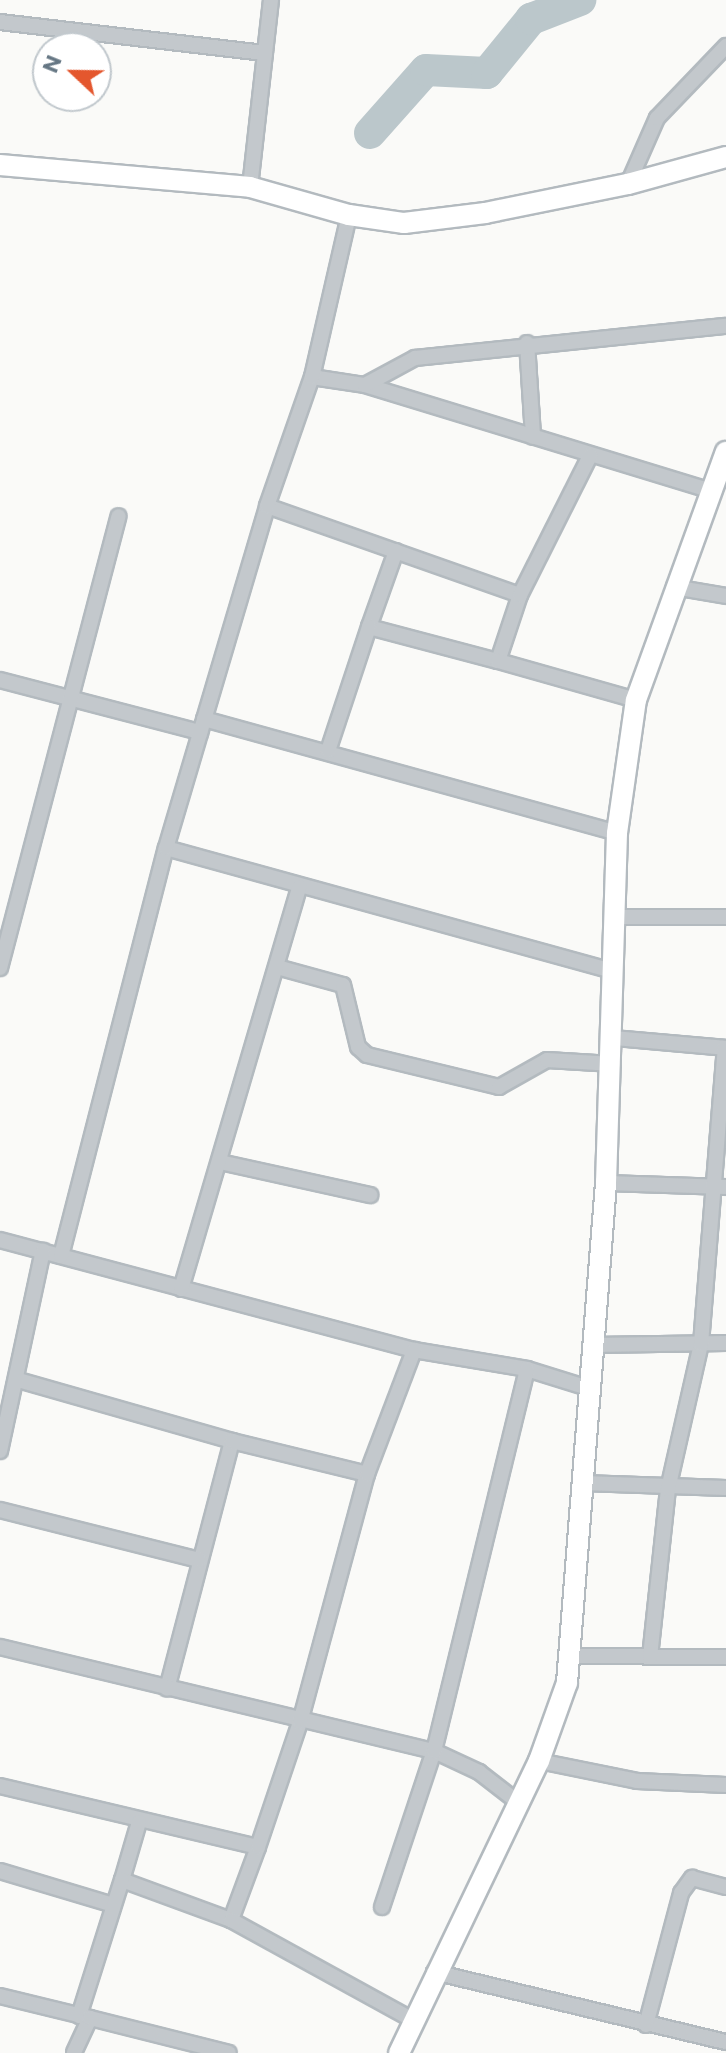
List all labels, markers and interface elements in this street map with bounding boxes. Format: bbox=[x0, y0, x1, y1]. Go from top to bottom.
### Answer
north arrow bbox=[32, 32, 112, 112]
text: N bbox=[36, 51, 67, 76]

